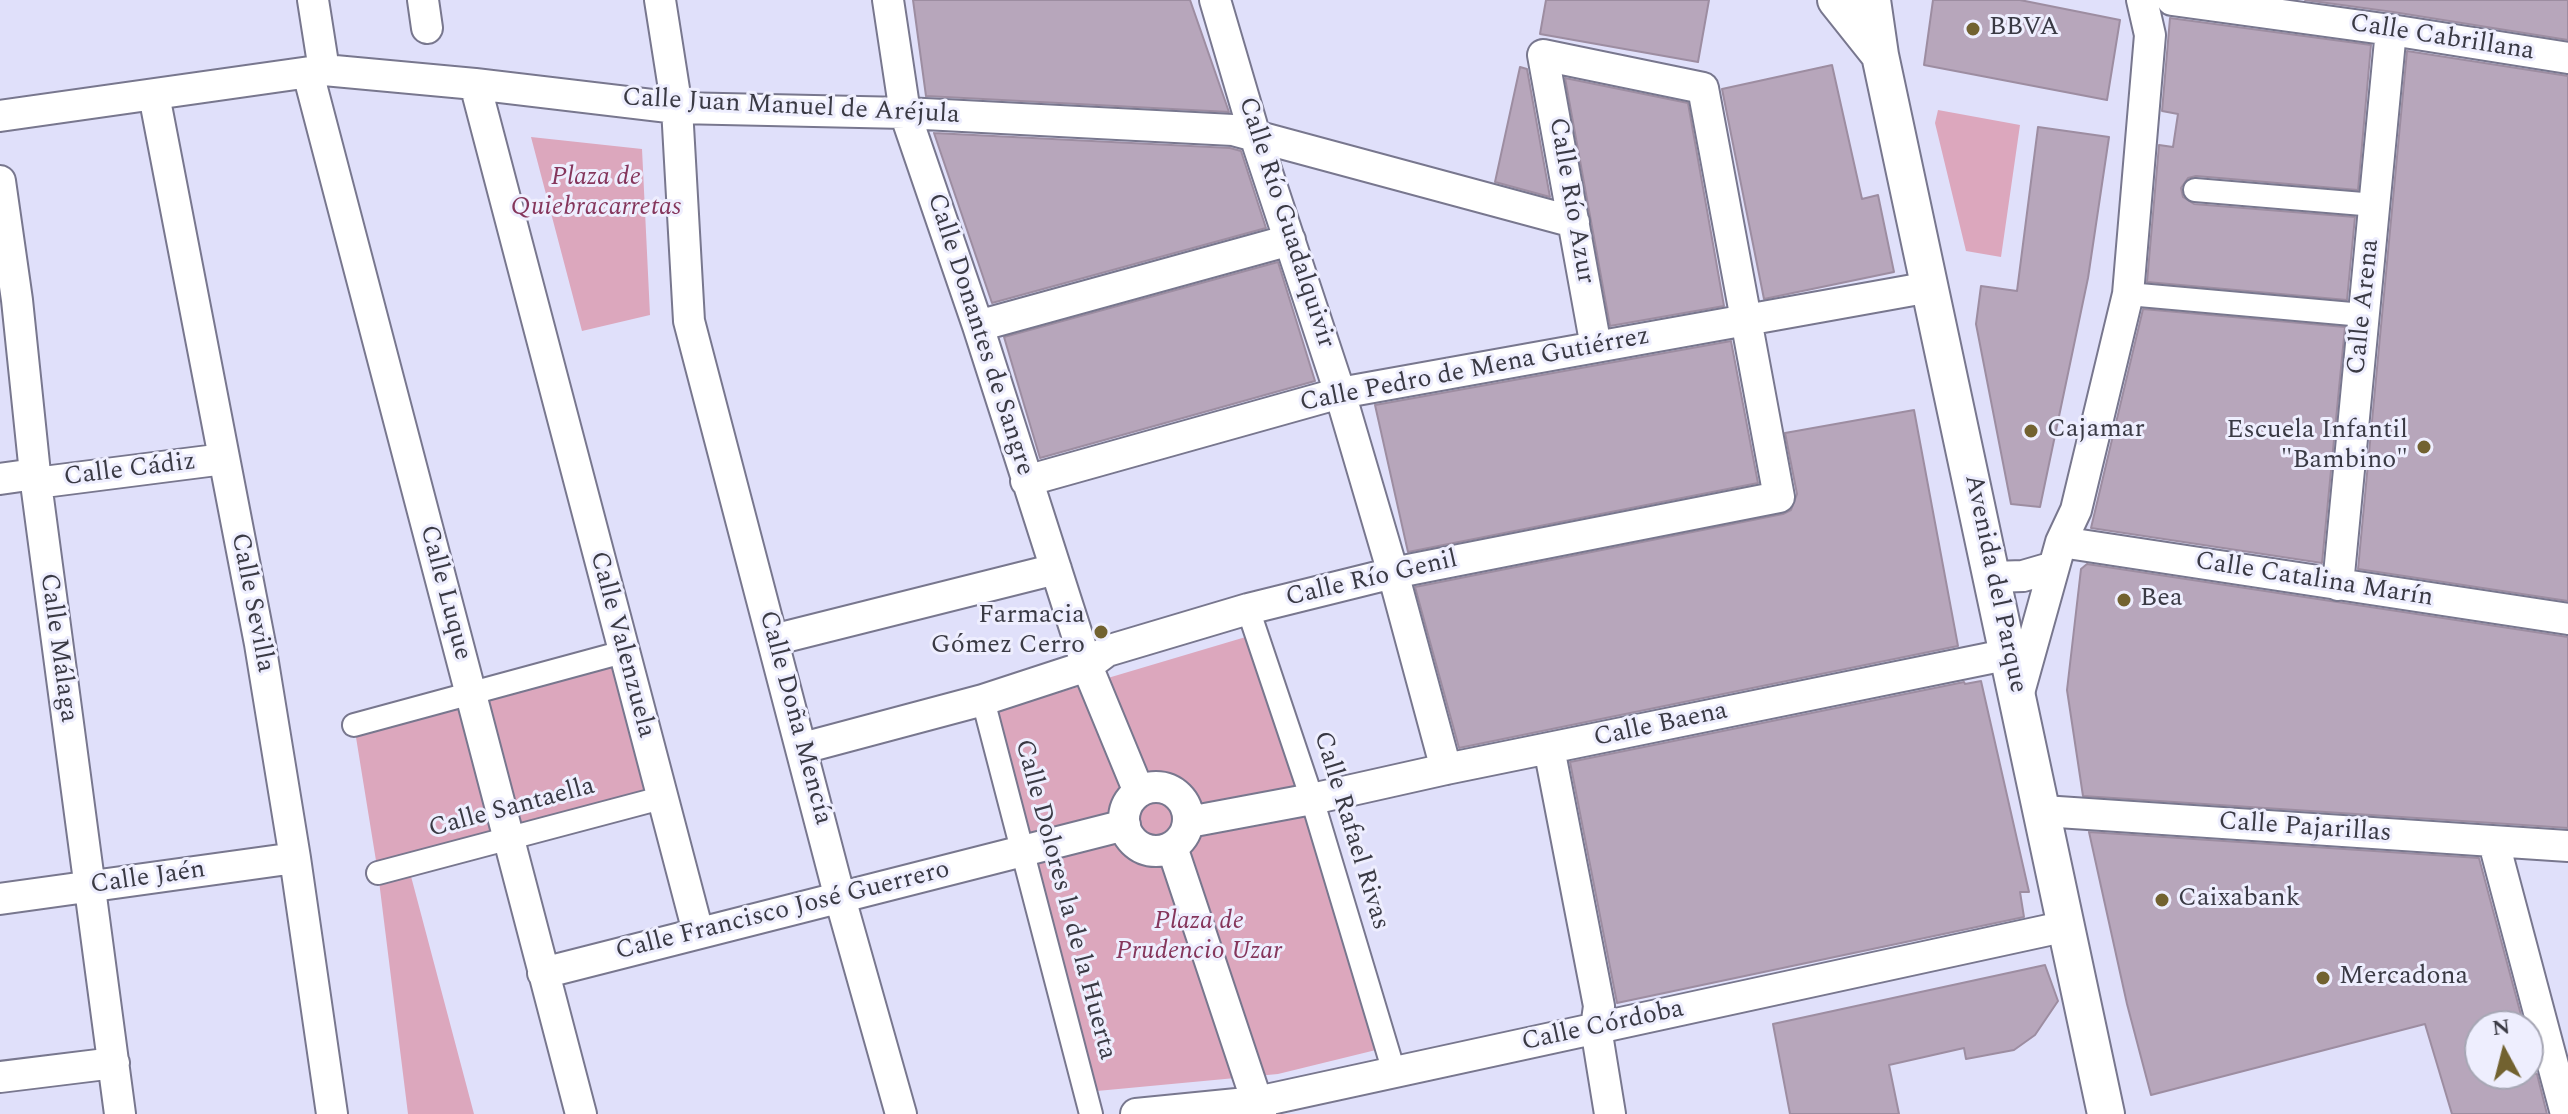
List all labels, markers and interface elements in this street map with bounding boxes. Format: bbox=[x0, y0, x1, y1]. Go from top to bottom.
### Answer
street label: Calle Cabrillana bbox=[2348, 9, 2536, 69]
place label: BBVA bbox=[1989, 13, 2059, 45]
marker: BBVA bbox=[1964, 20, 1982, 38]
street label: Calle Juan Manuel de Aréjula bbox=[621, 84, 961, 132]
street label: Calle Río Guadalquivir bbox=[1230, 94, 1340, 352]
street label: Calle Río Azur bbox=[1540, 116, 1600, 286]
park label: Plaza de Quiebracarretas bbox=[511, 163, 681, 224]
street label: Calle Donantes de Sangre bbox=[919, 190, 1039, 480]
street label: Calle Arena bbox=[2342, 238, 2388, 376]
street label: Calle Pedro de Mena Gutiérrez bbox=[1298, 322, 1652, 420]
place label: Cajamar bbox=[2047, 415, 2145, 447]
place label: Escuela Infantil "Bambino" bbox=[2226, 416, 2408, 478]
marker: Cajamar bbox=[2022, 422, 2040, 440]
marker: Escuela Infantil "Bambino" bbox=[2415, 438, 2433, 456]
street label: Calle Cádiz bbox=[62, 447, 198, 495]
street label: Avenida del Parque bbox=[1956, 472, 2032, 696]
street label: Calle Luque bbox=[411, 522, 477, 664]
street label: Calle Sevilla bbox=[222, 531, 280, 675]
street label: Calle Río Genil bbox=[1283, 545, 1461, 615]
street label: Calle Catalina Marín bbox=[2193, 547, 2435, 615]
street label: Calle Valenzuela bbox=[581, 548, 661, 742]
street label: Calle Málaga bbox=[31, 571, 83, 725]
place label: Bea bbox=[2140, 584, 2183, 616]
marker: Bea bbox=[2115, 591, 2133, 609]
place label: Farmacia Gómez Cerro bbox=[931, 601, 1085, 662]
street label: Calle Doña Mencía bbox=[750, 608, 838, 828]
marker: Farmacia Gómez Cerro bbox=[1092, 623, 1110, 641]
street label: Calle Baena bbox=[1591, 697, 1731, 755]
street label: Calle Rafael Rivas bbox=[1305, 728, 1395, 934]
street label: Calle Dolores la de la Huerta bbox=[1006, 737, 1122, 1063]
street label: Calle Santaella bbox=[426, 772, 598, 846]
street label: Calle Pajarillas bbox=[2218, 807, 2392, 851]
street label: Calle Francisco José Guerrero bbox=[613, 855, 953, 969]
street label: Calle Jaén bbox=[89, 856, 207, 902]
place label: Caixabank bbox=[2178, 884, 2300, 916]
marker: Caixabank bbox=[2153, 891, 2171, 909]
park label: Plaza de Prudencio Uzar bbox=[1116, 907, 1282, 968]
place label: Mercadona bbox=[2339, 962, 2468, 994]
marker: Mercadona bbox=[2314, 969, 2332, 987]
street label: Calle Córdoba bbox=[1519, 995, 1687, 1059]
north arrow bbox=[2464, 1010, 2544, 1090]
text: N bbox=[2490, 1010, 2512, 1045]

